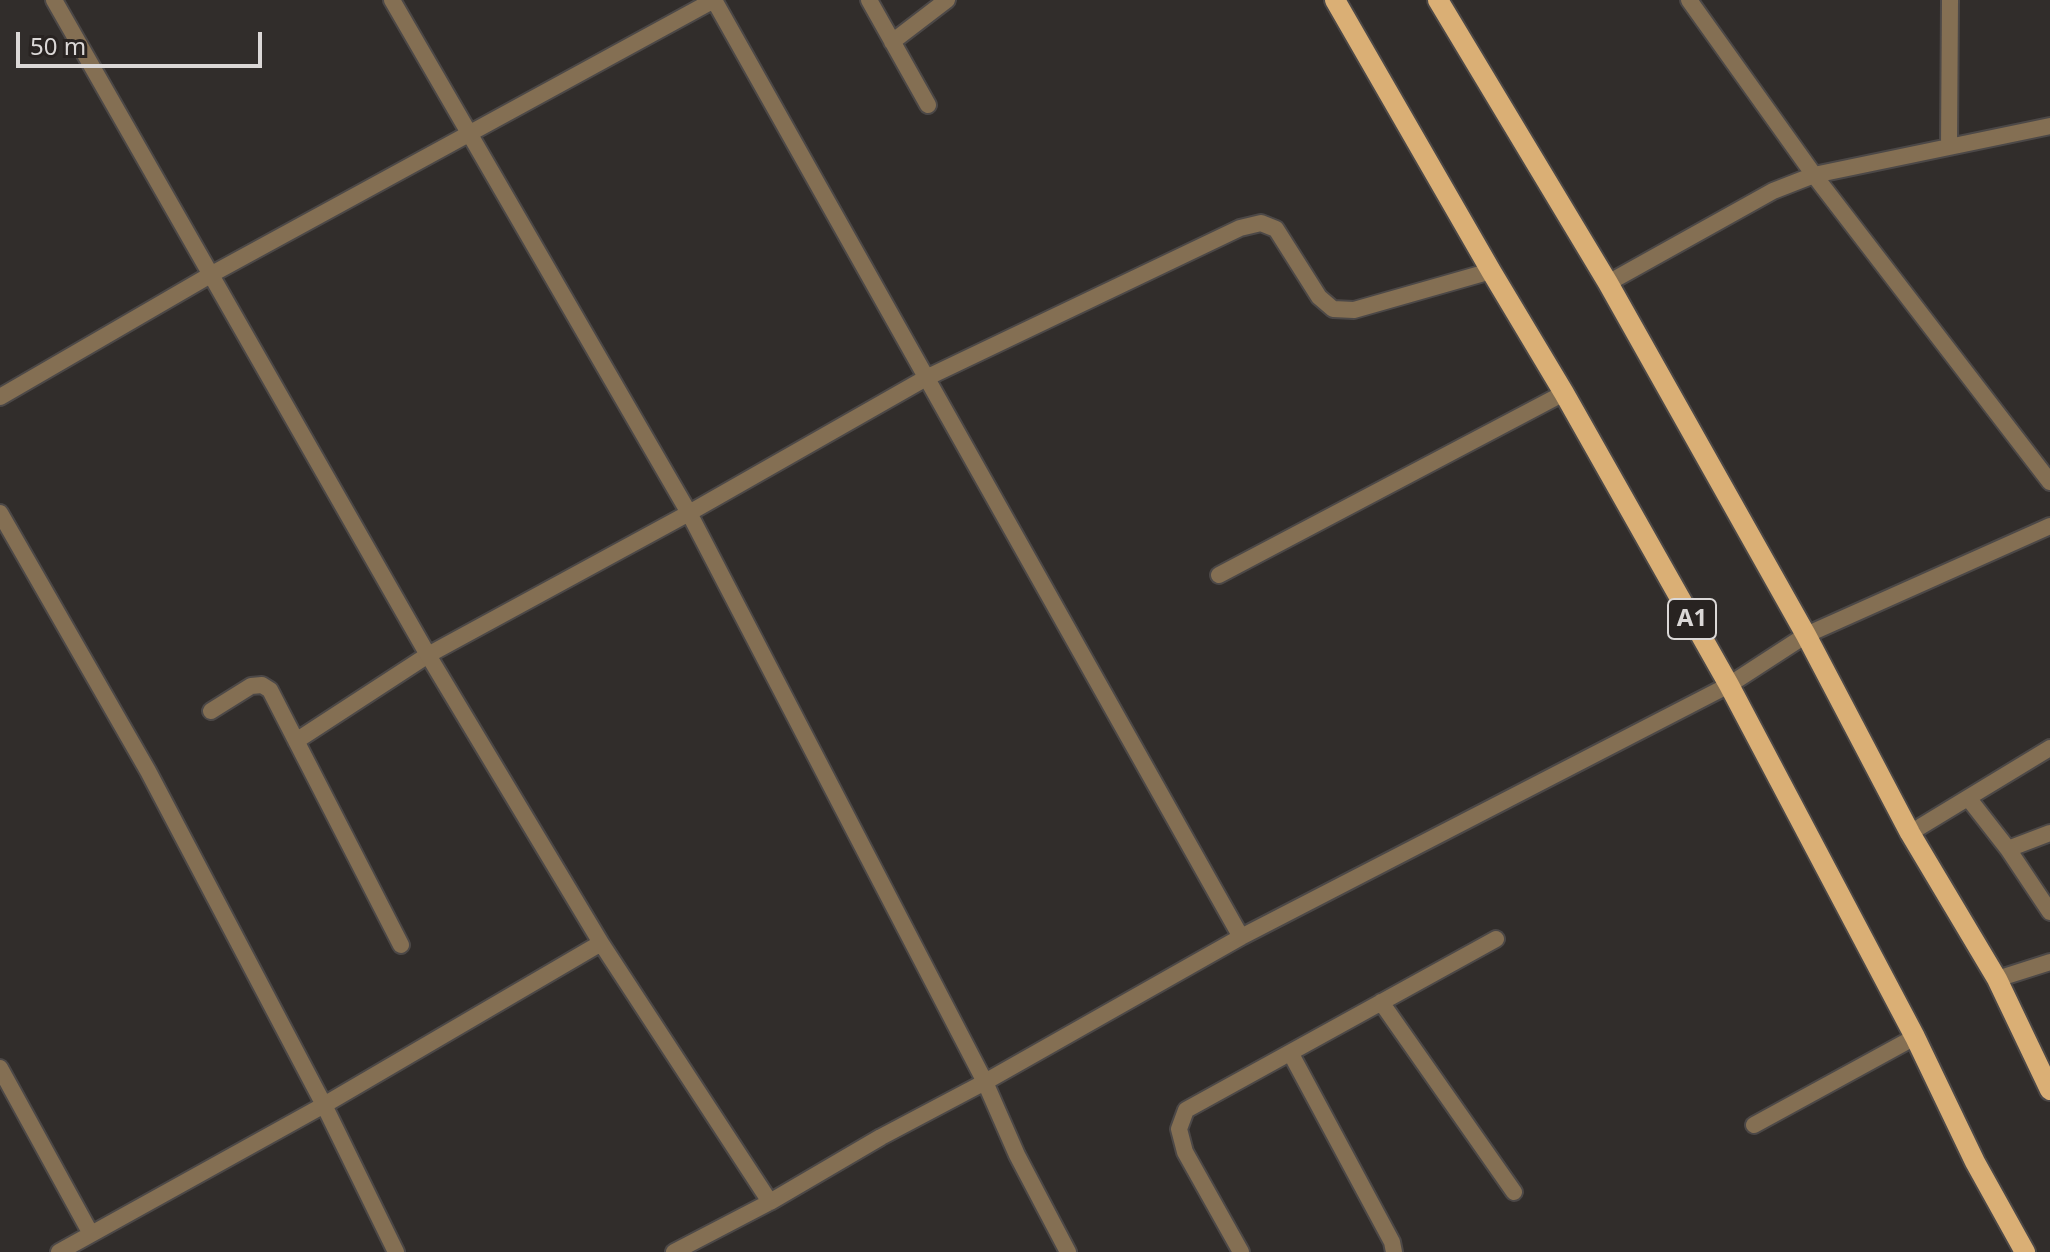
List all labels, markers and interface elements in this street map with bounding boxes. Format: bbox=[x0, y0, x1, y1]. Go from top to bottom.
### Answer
scale bar bbox=[20, 16, 266, 66]
text: 50 m bbox=[30, 29, 86, 62]
road number: A1 bbox=[1668, 599, 1716, 639]

